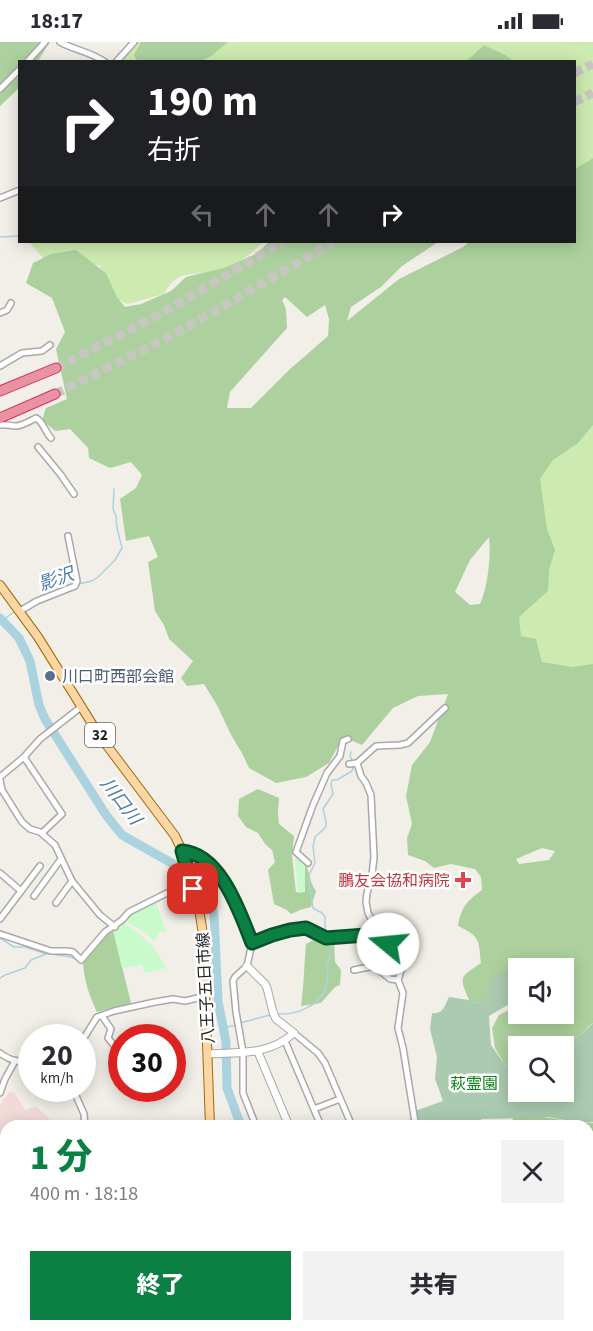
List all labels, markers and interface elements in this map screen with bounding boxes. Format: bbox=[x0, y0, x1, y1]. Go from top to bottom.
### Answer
text: 18:17 bbox=[30, 5, 83, 37]
text: 190 m bbox=[147, 72, 258, 132]
icon: right bbox=[48, 84, 126, 162]
text: 右折 bbox=[147, 131, 201, 170]
icon: left bbox=[186, 198, 219, 231]
icon: ahead bbox=[249, 198, 282, 231]
icon: ahead bbox=[312, 198, 345, 231]
icon: right bbox=[375, 198, 408, 231]
water label: 影沢 bbox=[35, 561, 79, 597]
place label: 川口町西部会館 bbox=[62, 666, 174, 688]
marker: 川口町西部会館 bbox=[43, 669, 57, 683]
road number: 32 bbox=[85, 723, 115, 747]
water label: 川口川 bbox=[94, 772, 148, 832]
pin bbox=[167, 863, 218, 914]
place label: 鵬友会協和病院 bbox=[338, 870, 450, 892]
marker: 鵬友会協和病院 bbox=[454, 871, 472, 889]
icon: arrive bbox=[176, 872, 209, 905]
position arrow bbox=[356, 912, 420, 976]
street label: 八王子五日市線 bbox=[192, 931, 220, 1044]
map controls bbox=[508, 958, 574, 1102]
button: sound bbox=[508, 958, 574, 1024]
speed limit sign: 30 bbox=[108, 1024, 186, 1102]
text: 20 bbox=[41, 1034, 73, 1077]
button: search bbox=[508, 1036, 574, 1102]
text: km/h bbox=[40, 1068, 74, 1089]
park label: 萩霊園 bbox=[450, 1073, 498, 1095]
text: 1 分 bbox=[30, 1132, 92, 1183]
button: close bbox=[501, 1140, 564, 1203]
text: 400 m · 18:18 bbox=[30, 1180, 138, 1208]
button: 終了 bbox=[30, 1251, 291, 1320]
button: 共有 bbox=[303, 1251, 564, 1320]

